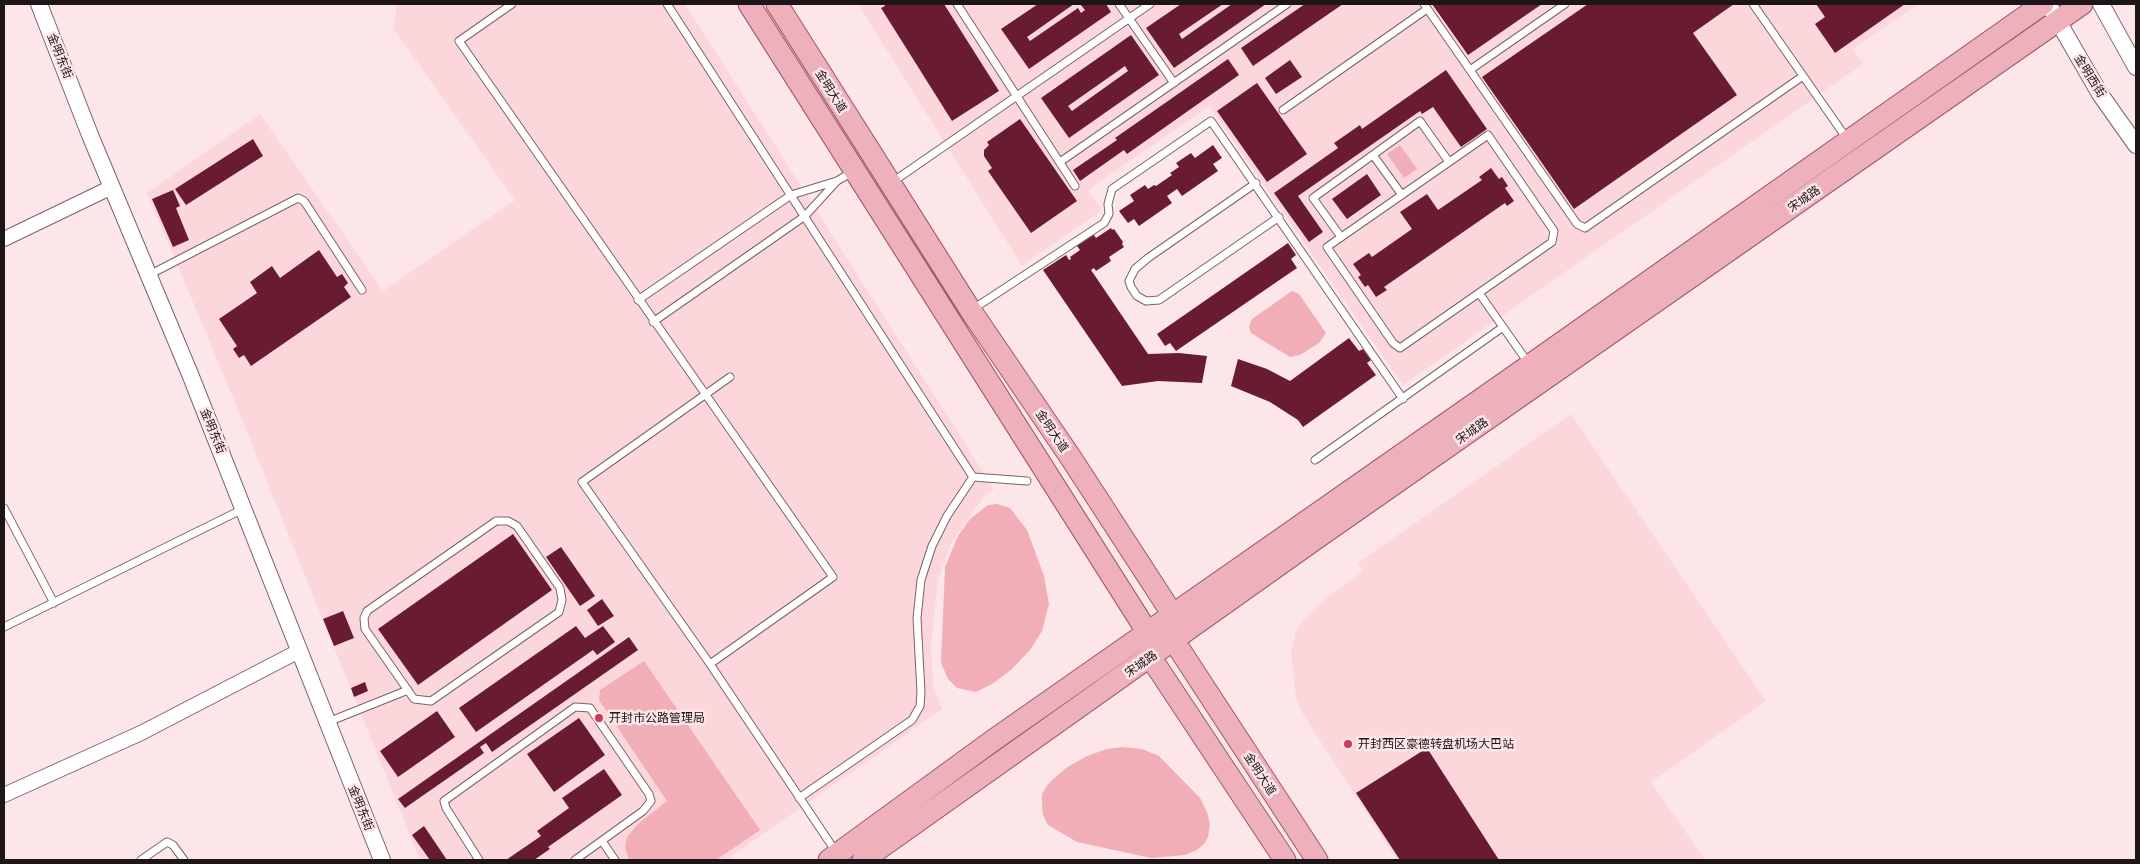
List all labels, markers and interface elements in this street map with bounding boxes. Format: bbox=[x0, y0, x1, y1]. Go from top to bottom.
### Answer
street label: 金明东街 bbox=[44, 31, 76, 81]
street label: 金明西街 bbox=[2071, 52, 2109, 100]
street label: 金明大道 bbox=[812, 67, 850, 115]
street label: 宋城路 bbox=[1785, 183, 1823, 215]
street label: 金明东街 bbox=[197, 406, 229, 456]
street label: 金明大道 bbox=[1033, 407, 1071, 455]
street label: 宋城路 bbox=[1453, 415, 1491, 447]
street label: 宋城路 bbox=[1122, 648, 1160, 680]
place label: 开封市公路管理局 bbox=[609, 711, 705, 725]
marker: 开封市公路管理局 bbox=[593, 712, 605, 724]
place label: 开封西区豪德转盘机场大巴站 bbox=[1358, 737, 1514, 751]
marker: 开封西区豪德转盘机场大巴站 bbox=[1342, 738, 1354, 750]
street label: 金明大道 bbox=[1241, 750, 1279, 798]
street label: 金明东街 bbox=[345, 783, 377, 833]

